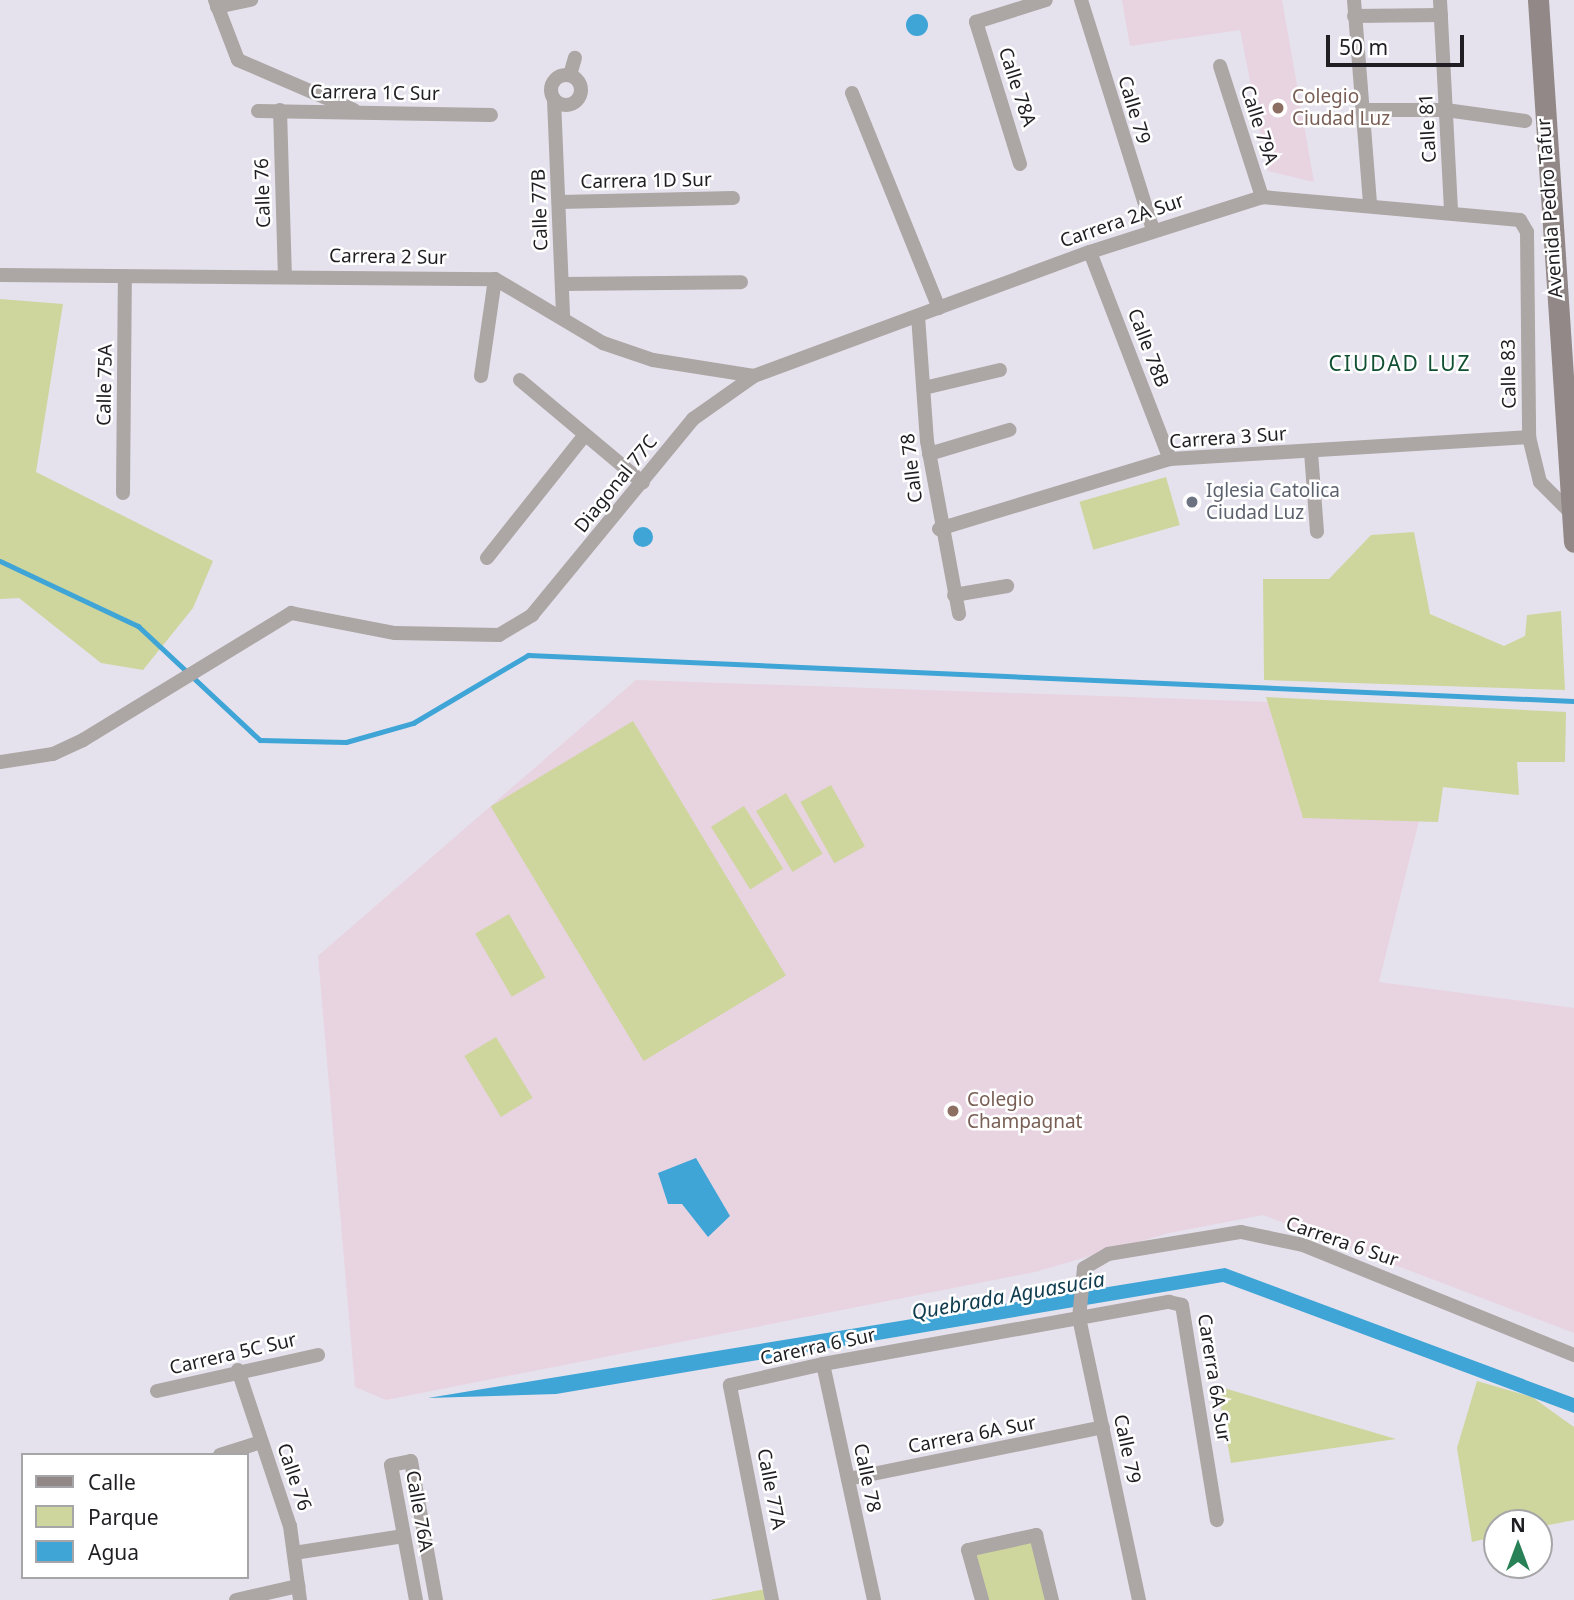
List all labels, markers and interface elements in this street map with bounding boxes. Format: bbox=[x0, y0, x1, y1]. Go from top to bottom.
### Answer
scale bar bbox=[1329, 21, 1467, 65]
text: 50 m bbox=[1339, 33, 1388, 61]
street label: Calle 78A bbox=[993, 44, 1041, 130]
street label: Calle 79 bbox=[1113, 73, 1155, 147]
street label: Carrera 1C Sur bbox=[310, 80, 440, 106]
street label: Calle 79A bbox=[1235, 82, 1283, 168]
place label: Colegio Ciudad Luz bbox=[1292, 86, 1390, 130]
street label: Calle 81 bbox=[1415, 93, 1441, 163]
marker: Colegio Ciudad Luz bbox=[1270, 100, 1286, 116]
street label: Avenida Pedro Tafur bbox=[1532, 117, 1568, 299]
street label: Calle 76 bbox=[250, 158, 276, 228]
street label: Carrera 1D Sur bbox=[580, 168, 712, 194]
street label: Calle 77B bbox=[527, 169, 553, 251]
street label: Carrera 2A Sur bbox=[1057, 189, 1187, 253]
street label: Carrera 2 Sur bbox=[329, 245, 447, 269]
street label: Calle 78B bbox=[1123, 306, 1173, 390]
street label: Calle 83 bbox=[1497, 339, 1521, 409]
street label: Calle 75A bbox=[93, 344, 117, 426]
district label: CIUDAD LUZ bbox=[1330, 350, 1470, 376]
street label: Carrera 3 Sur bbox=[1169, 423, 1287, 453]
street label: Diagonal 77C bbox=[570, 431, 662, 537]
street label: Calle 78 bbox=[896, 432, 928, 504]
place label: Iglesia Catolica Ciudad Luz bbox=[1206, 480, 1340, 524]
marker: Iglesia Catolica Ciudad Luz bbox=[1184, 494, 1200, 510]
place label: Colegio Champagnat bbox=[967, 1089, 1082, 1133]
marker: Colegio Champagnat bbox=[945, 1103, 961, 1119]
street label: Carrera 6 Sur bbox=[1283, 1212, 1401, 1272]
water label: Quebrada Aguasucia bbox=[910, 1266, 1106, 1324]
street label: Carerra 6A Sur bbox=[1193, 1312, 1235, 1444]
street label: Carerra 6 Sur bbox=[758, 1324, 878, 1370]
street label: Carrera 5C Sur bbox=[167, 1328, 299, 1380]
street label: Carrera 6A Sur bbox=[906, 1411, 1038, 1459]
street label: Calle 79 bbox=[1109, 1412, 1145, 1486]
street label: Calle 76 bbox=[272, 1440, 316, 1514]
street label: Calle 78 bbox=[849, 1441, 885, 1515]
street label: Calle 77A bbox=[752, 1447, 790, 1531]
legend bbox=[21, 1453, 248, 1579]
text: Calle bbox=[88, 1468, 136, 1496]
street label: Calle 76A bbox=[401, 1469, 437, 1553]
text: Parque bbox=[88, 1503, 158, 1531]
north arrow bbox=[1483, 1509, 1553, 1579]
text: N bbox=[1510, 1512, 1526, 1538]
text: Agua bbox=[88, 1538, 139, 1566]

